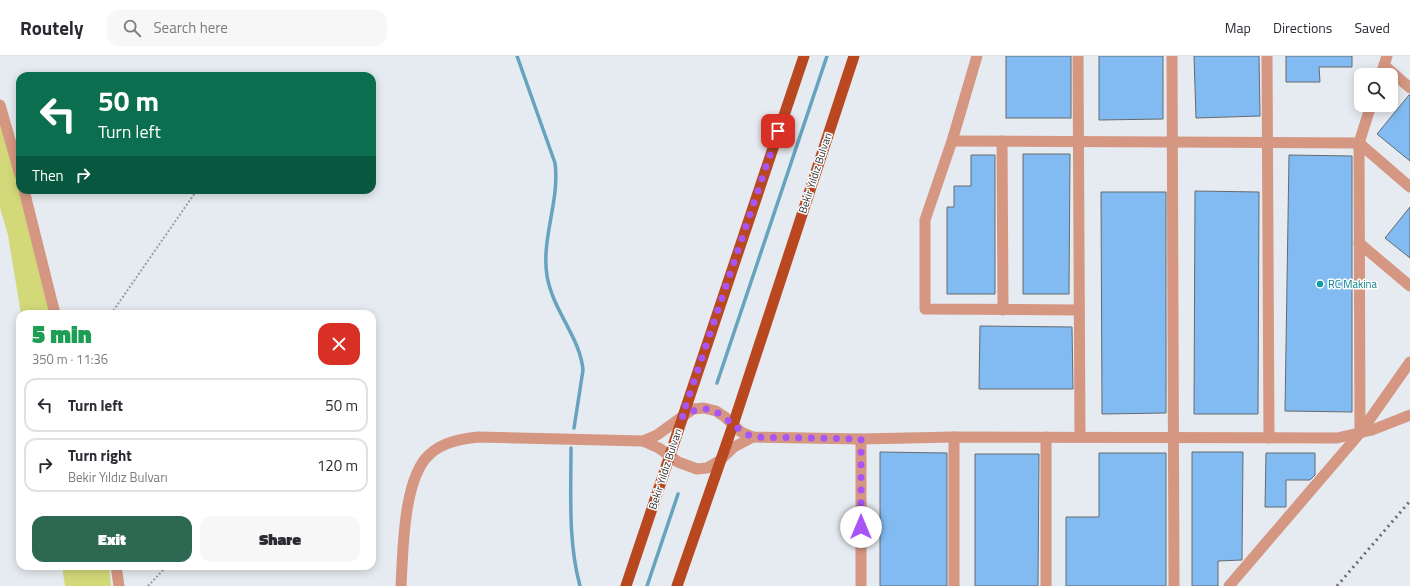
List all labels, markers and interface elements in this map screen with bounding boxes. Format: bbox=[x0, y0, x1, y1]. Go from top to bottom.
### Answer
search box bbox=[107, 10, 387, 46]
text: Routely bbox=[20, 13, 83, 42]
text: Search here bbox=[153, 16, 228, 39]
icon: search bbox=[121, 17, 143, 39]
text: Map bbox=[1225, 17, 1251, 38]
text: Directions bbox=[1273, 17, 1332, 38]
text: Saved bbox=[1354, 17, 1390, 38]
map controls bbox=[1354, 68, 1398, 112]
button: search bbox=[1354, 68, 1398, 112]
text: 50 m bbox=[98, 79, 159, 122]
icon: left bbox=[32, 88, 84, 140]
pin bbox=[761, 114, 795, 148]
text: Turn left bbox=[98, 118, 161, 145]
icon: arrive bbox=[767, 120, 789, 142]
street label: Bekir Yıldız Bulvarı bbox=[794, 131, 836, 215]
text: Then bbox=[32, 164, 64, 187]
icon: right bbox=[72, 164, 94, 186]
place label: RC Makina bbox=[1328, 276, 1378, 292]
marker: RC Makina bbox=[1315, 279, 1325, 289]
text: 5 min bbox=[32, 316, 92, 352]
button: close bbox=[318, 323, 360, 365]
text: 350 m · 11:36 bbox=[32, 349, 108, 369]
icon: left bbox=[34, 394, 56, 416]
text: Turn left bbox=[68, 394, 123, 417]
text: 50 m bbox=[325, 394, 358, 417]
street label: Bekir Yıldız Bulvarı bbox=[644, 427, 686, 511]
text: Turn right bbox=[68, 444, 132, 467]
icon: right bbox=[34, 454, 56, 476]
text: 120 m bbox=[317, 454, 358, 477]
text: Bekir Yıldız Bulvarı bbox=[68, 467, 167, 487]
position arrow bbox=[840, 506, 882, 548]
button: Exit bbox=[32, 516, 192, 562]
button: Share bbox=[200, 516, 360, 562]

